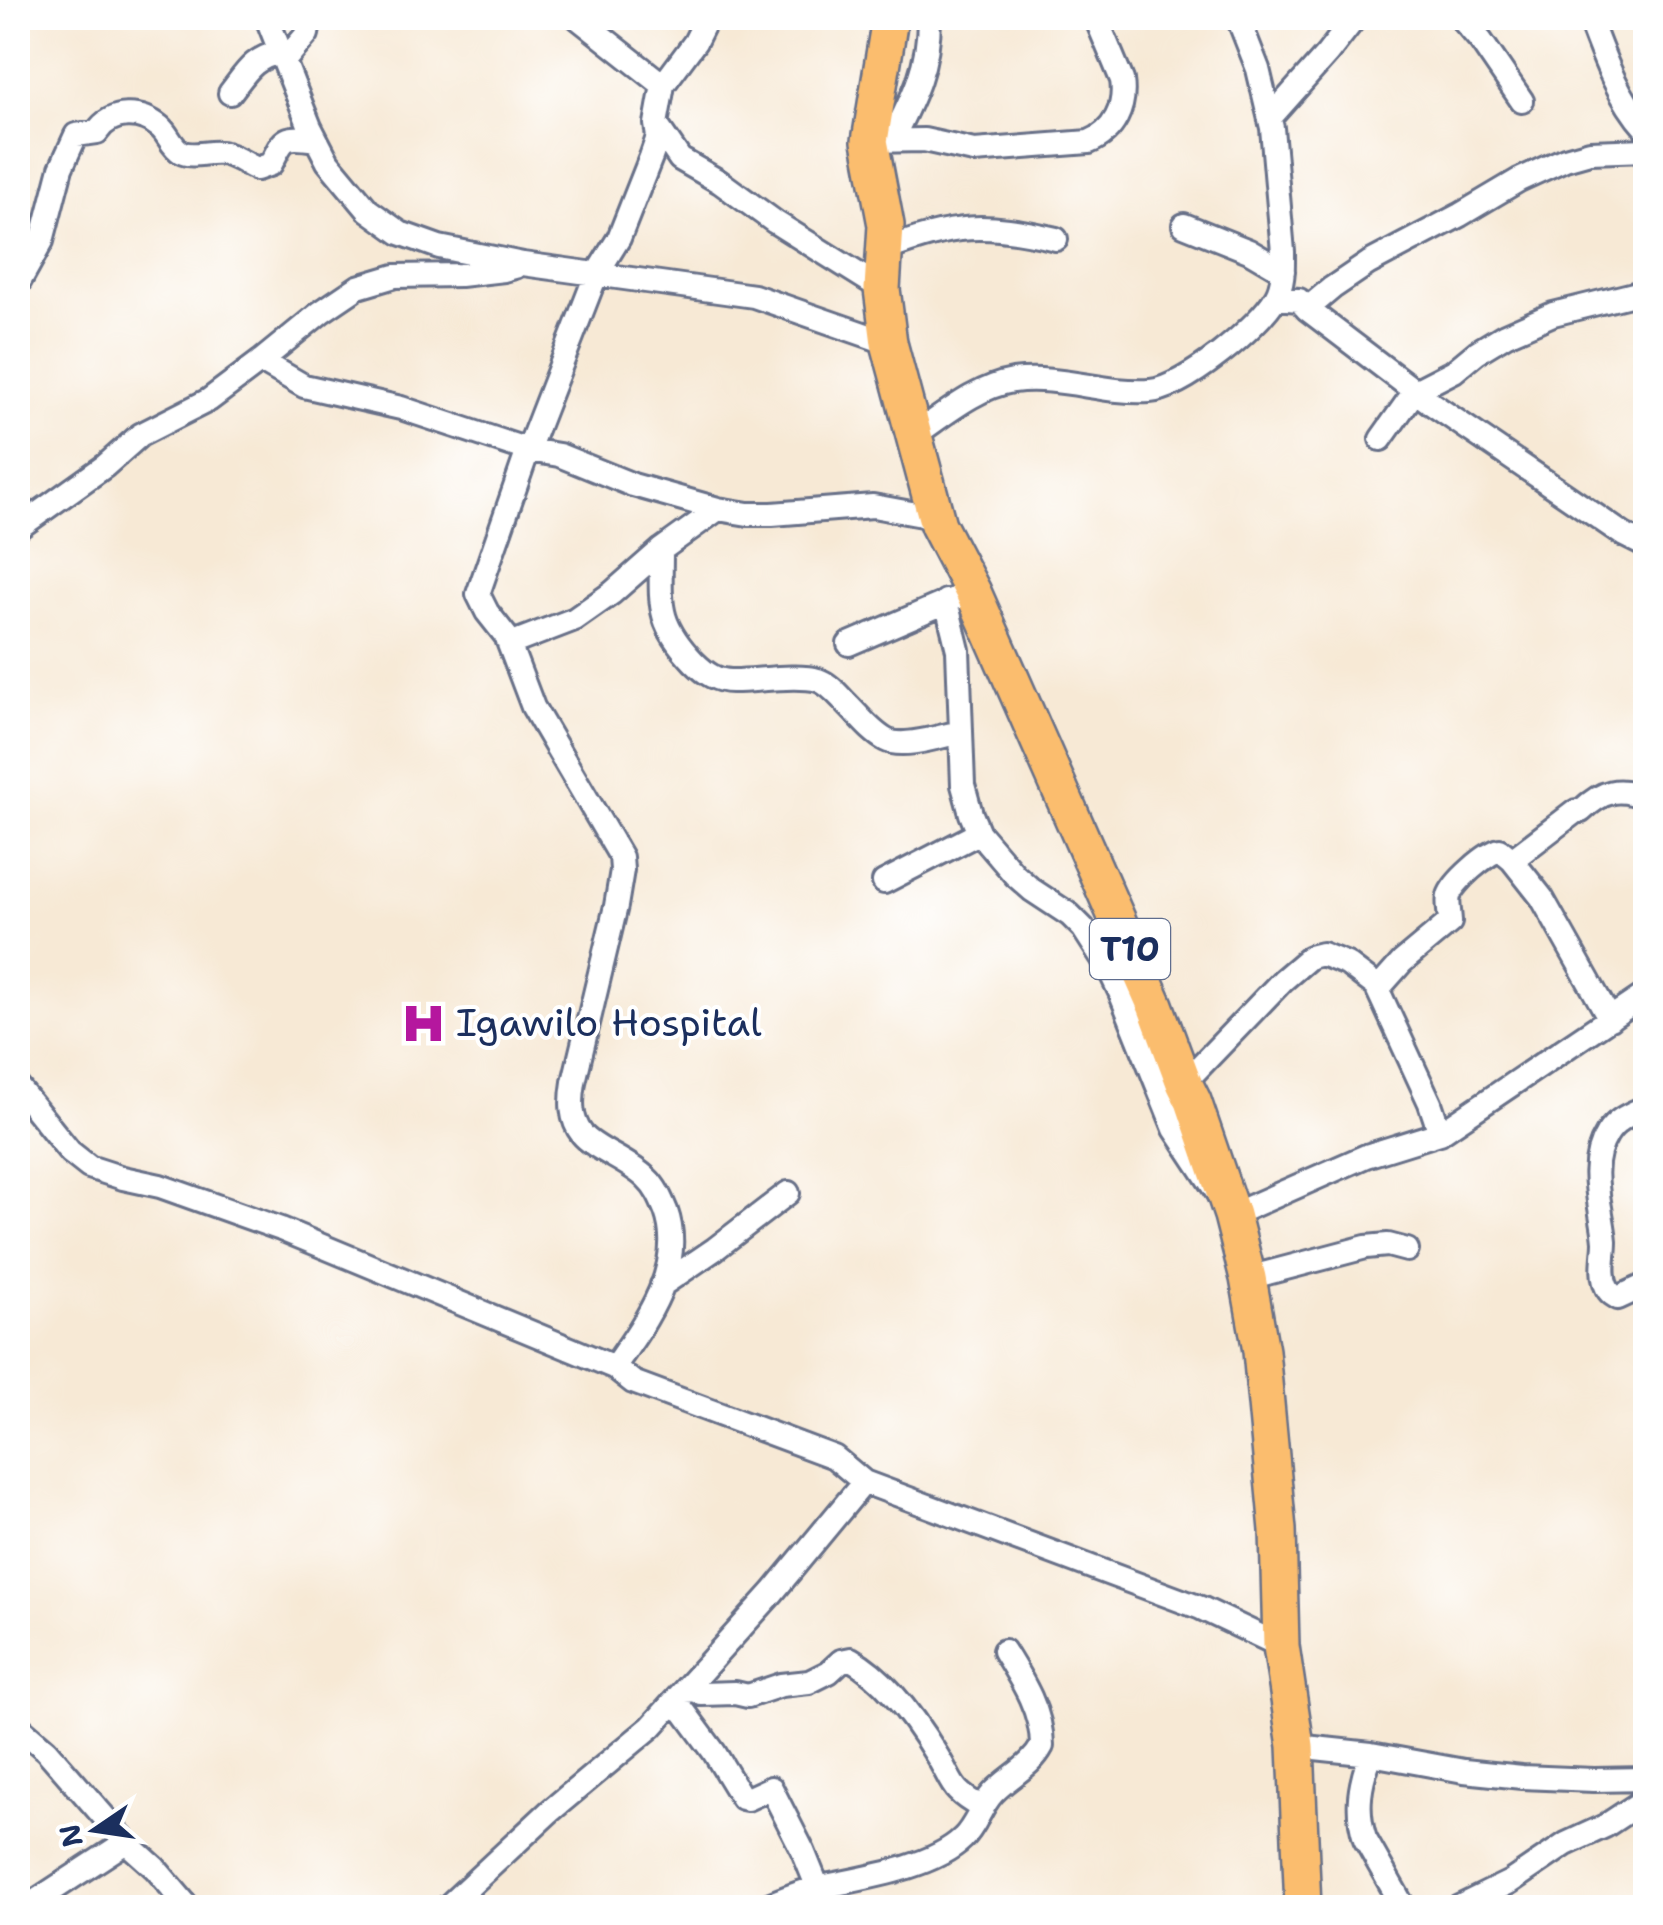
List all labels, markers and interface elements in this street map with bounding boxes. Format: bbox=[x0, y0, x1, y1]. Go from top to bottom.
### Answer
road number: T10 bbox=[1090, 919, 1170, 979]
place label: Igawilo Hospital bbox=[456, 997, 762, 1048]
hospital icon: Igawilo Hospital bbox=[399, 999, 447, 1047]
north arrow bbox=[45, 1780, 145, 1880]
text: N bbox=[50, 1821, 92, 1851]

